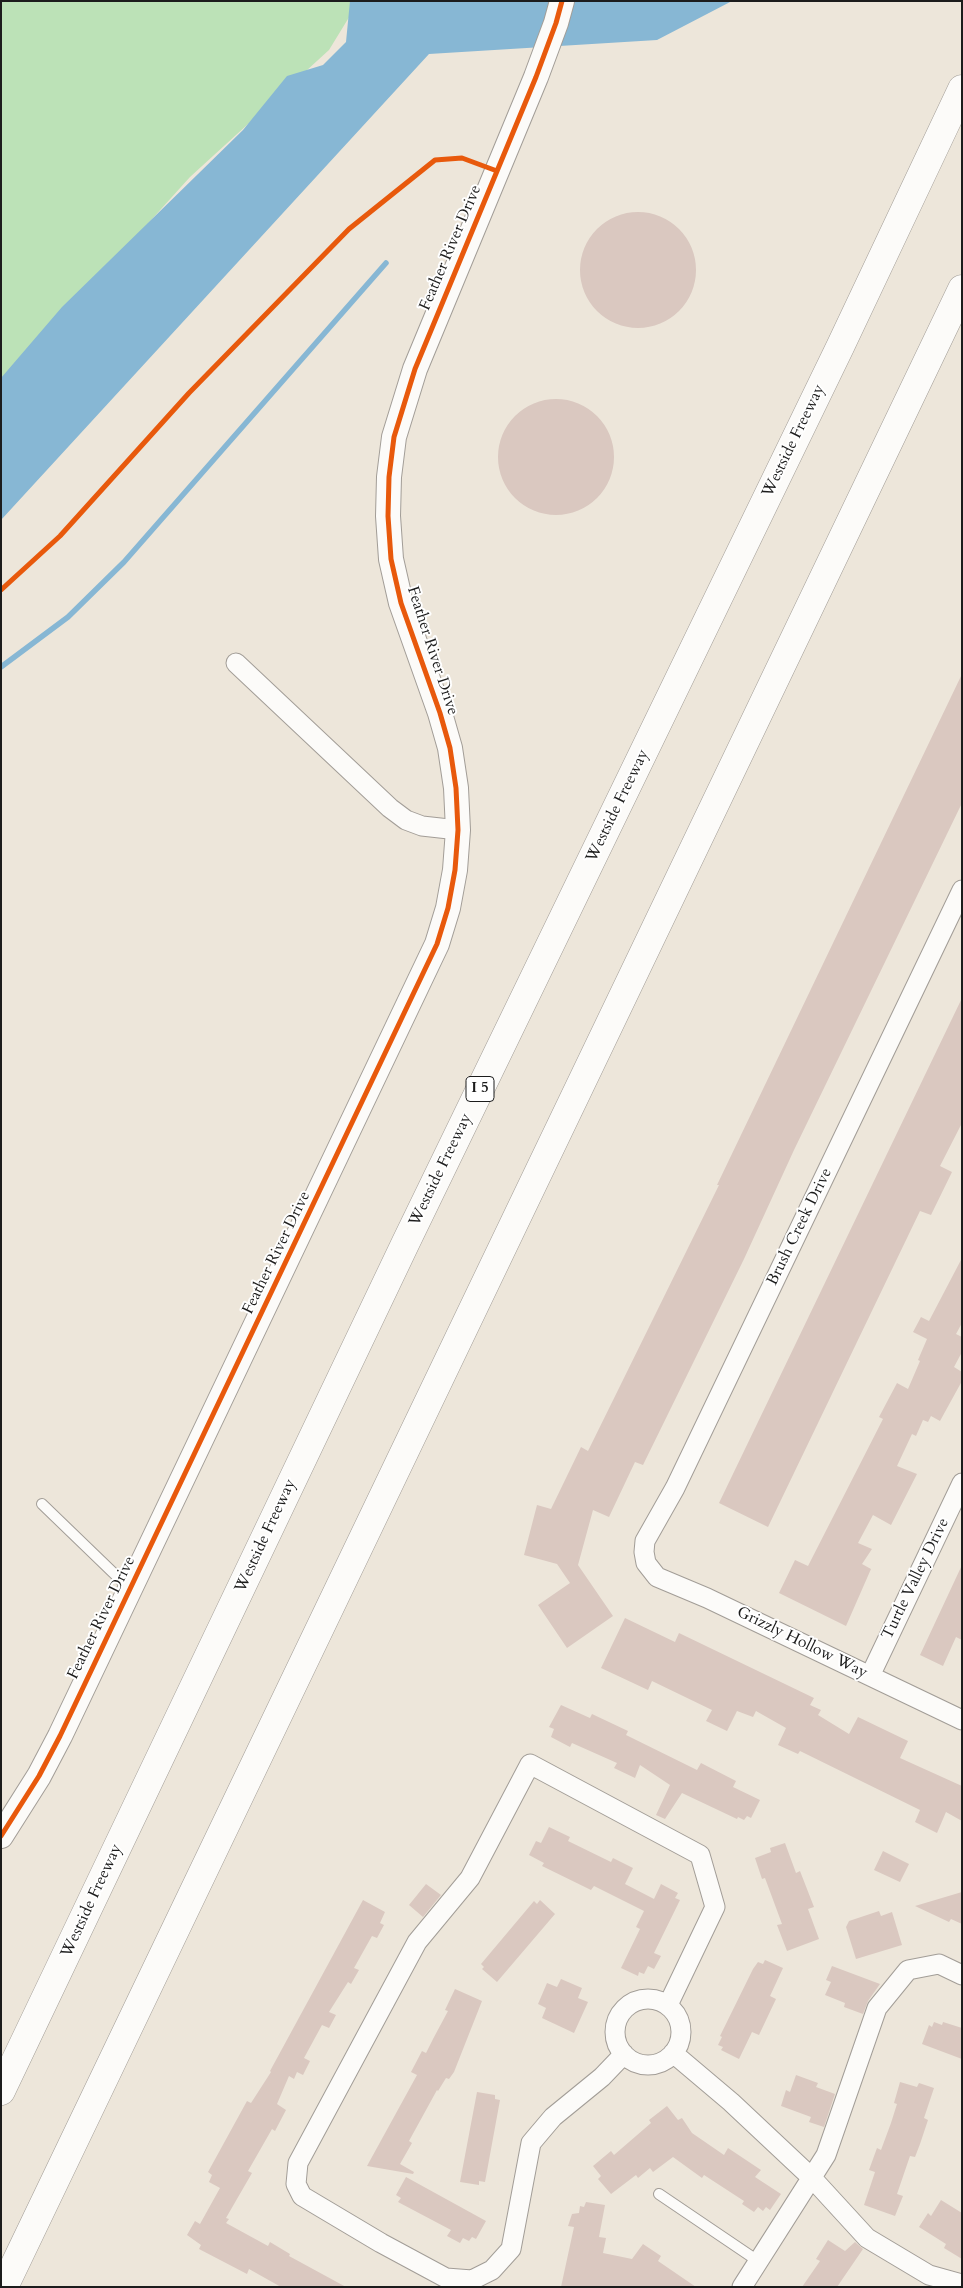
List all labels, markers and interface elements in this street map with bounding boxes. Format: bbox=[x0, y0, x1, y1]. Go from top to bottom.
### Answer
street label: Feather River Drive bbox=[416, 182, 486, 314]
street label: Westside Freeway bbox=[758, 382, 830, 500]
street label: Feather River Drive bbox=[402, 584, 462, 718]
street label: Westside Freeway bbox=[582, 747, 654, 865]
road number: I 5 bbox=[466, 1076, 494, 1102]
street label: Westside Freeway bbox=[405, 1111, 477, 1229]
street label: Brush Creek Drive bbox=[763, 1165, 837, 1289]
street label: Feather River Drive bbox=[239, 1188, 315, 1318]
street label: Westside Freeway bbox=[231, 1476, 301, 1596]
street label: Turtle Valley Drive bbox=[878, 1515, 954, 1643]
street label: Feather River Drive bbox=[64, 1553, 140, 1683]
street label: Grizzly Hollow Way bbox=[733, 1603, 871, 1683]
street label: Westside Freeway bbox=[57, 1841, 127, 1961]

